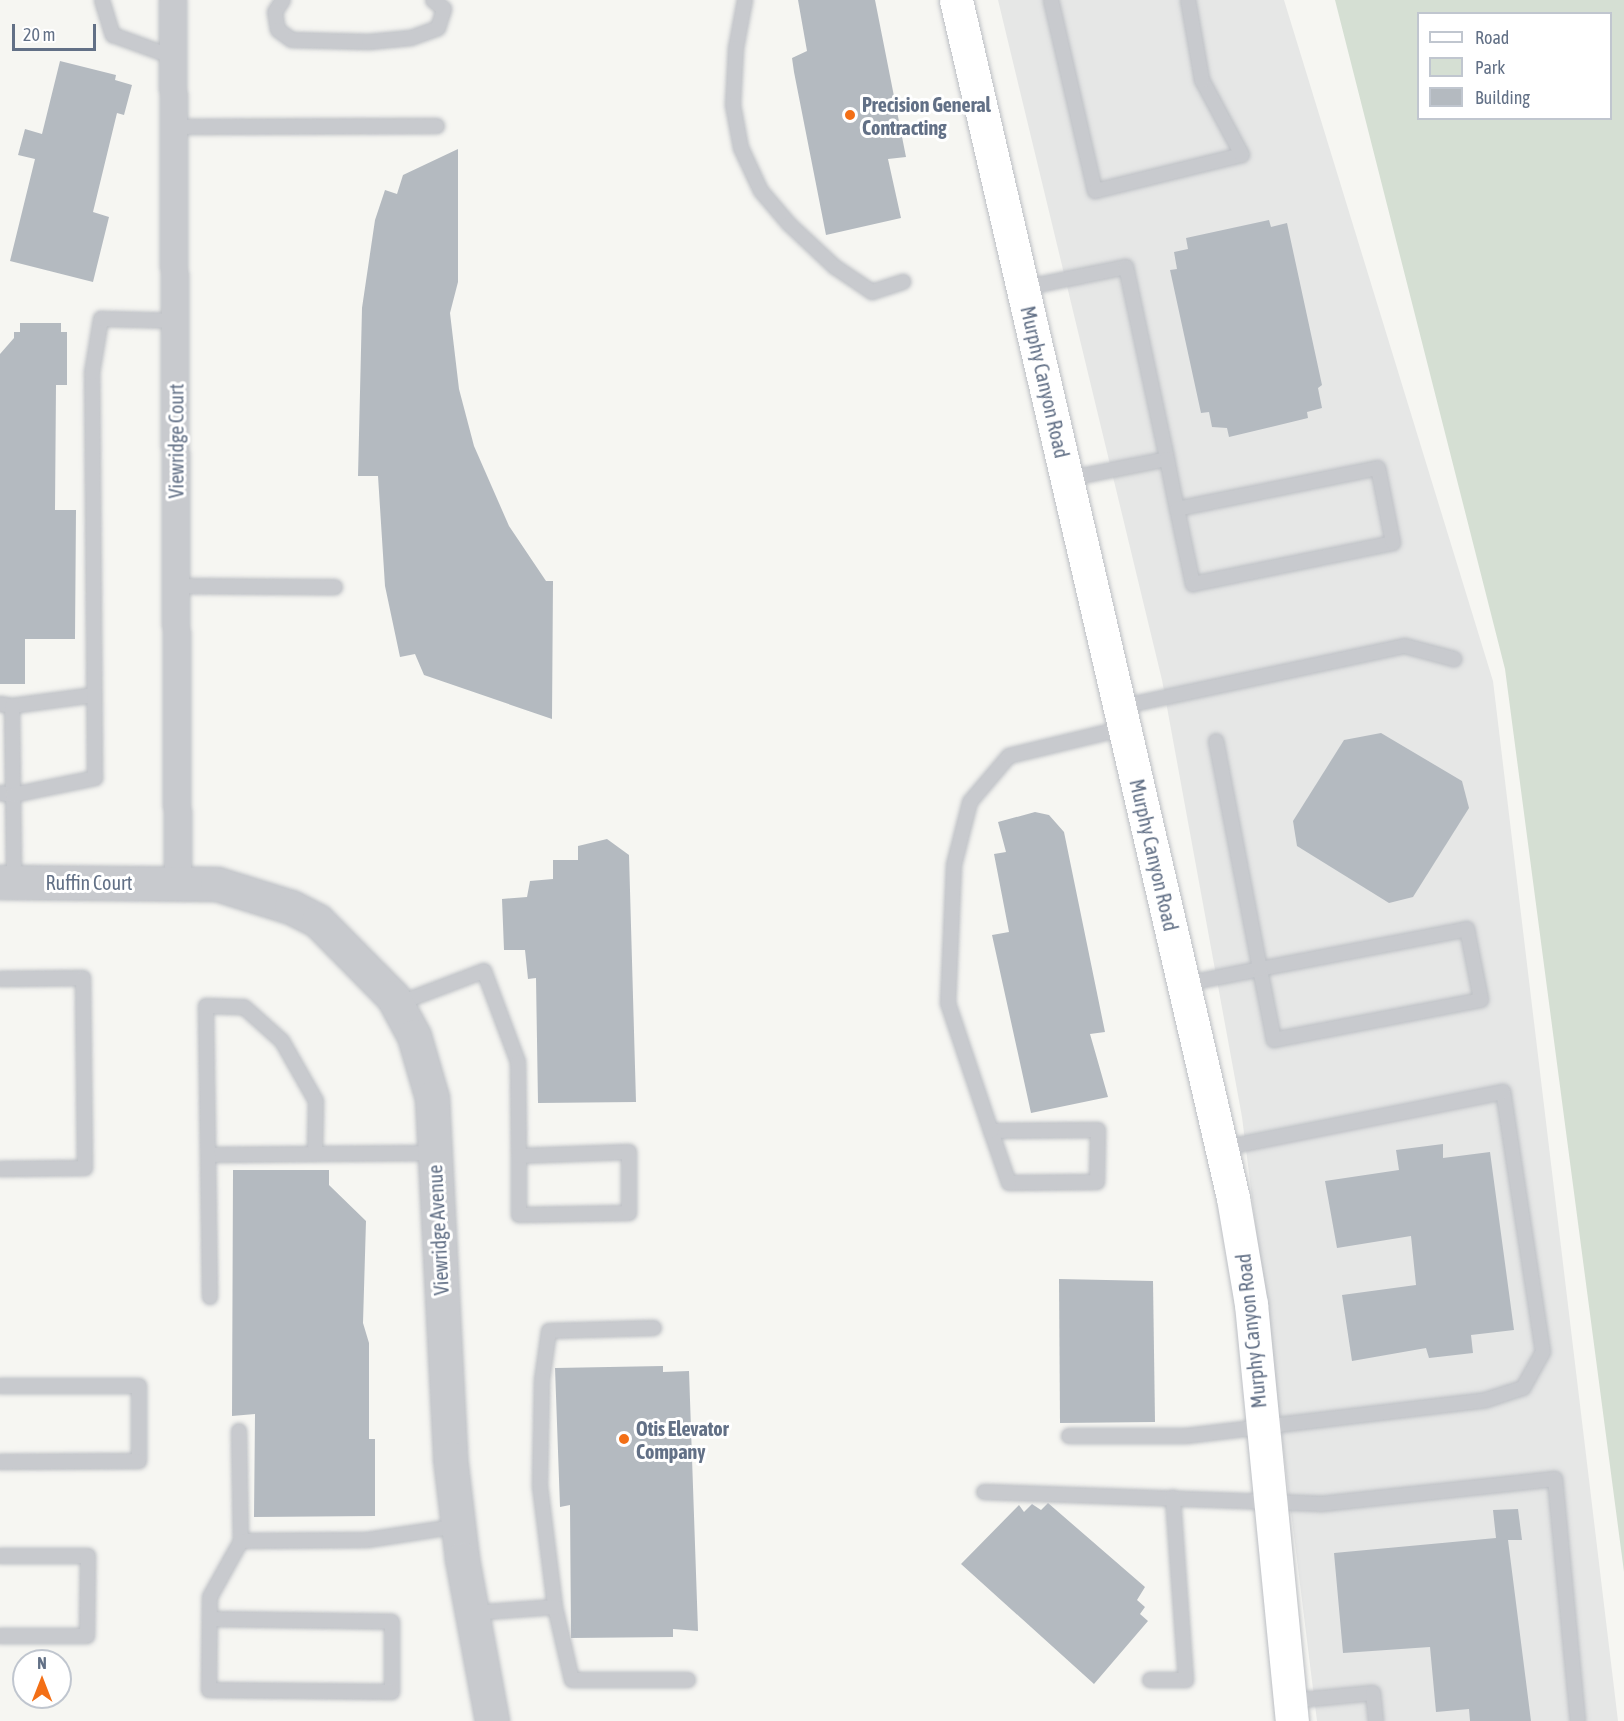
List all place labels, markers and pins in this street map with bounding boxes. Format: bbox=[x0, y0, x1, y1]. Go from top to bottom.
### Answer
place label: Precision General Contracting bbox=[862, 92, 991, 139]
marker: Precision General Contracting bbox=[843, 108, 857, 122]
place label: Otis Elevator Company bbox=[636, 1416, 729, 1463]
marker: Otis Elevator Company bbox=[617, 1432, 631, 1446]

